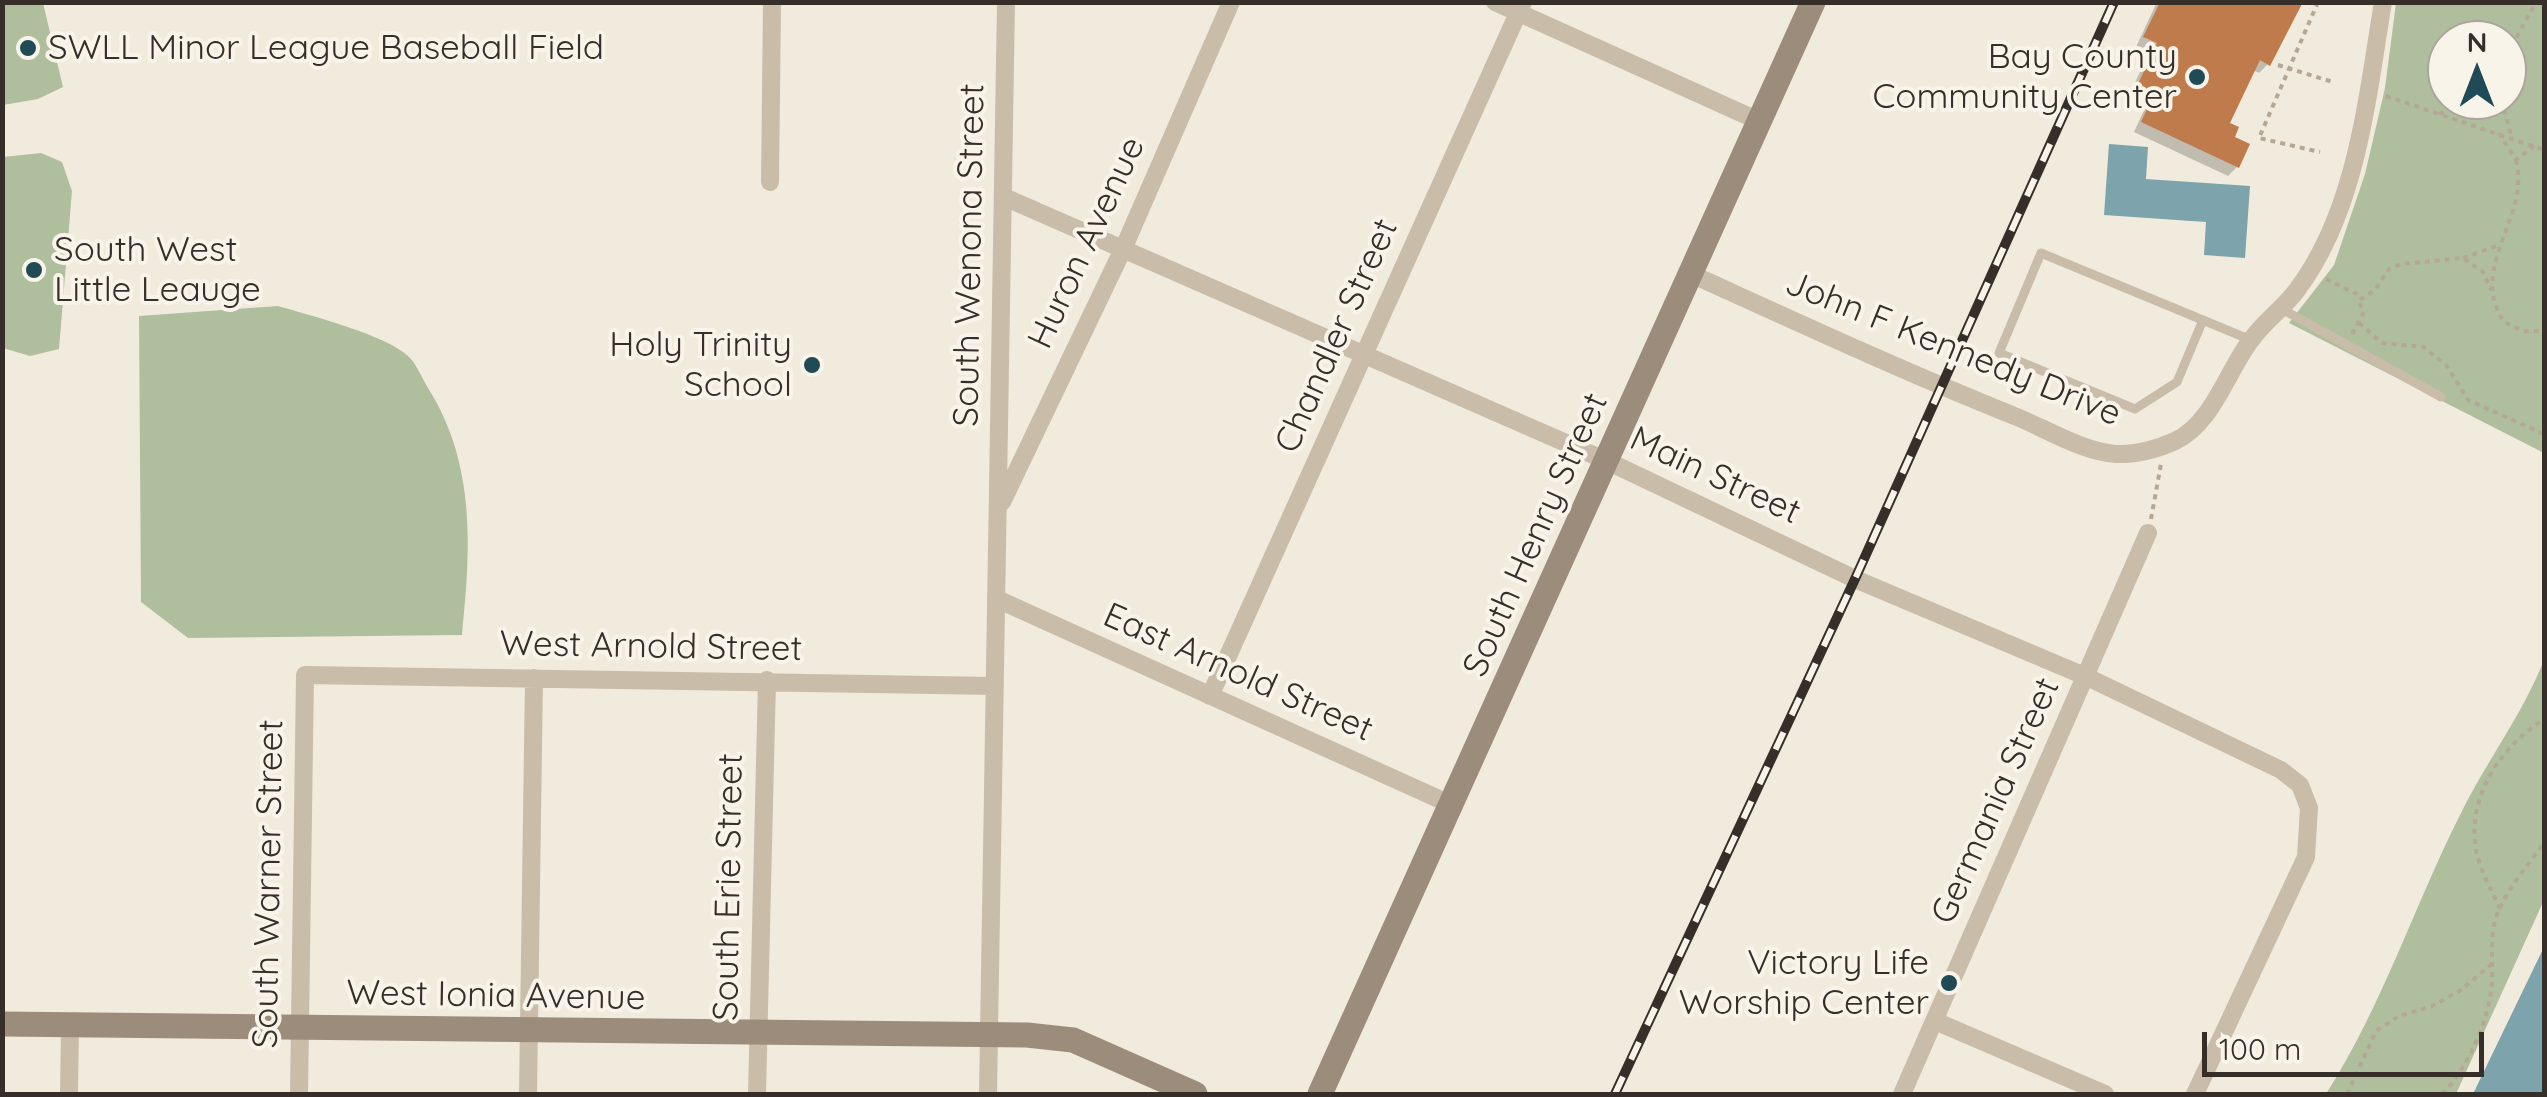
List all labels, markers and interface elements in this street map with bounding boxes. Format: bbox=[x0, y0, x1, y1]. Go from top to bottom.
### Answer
north arrow bbox=[2427, 20, 2527, 120]
text: N bbox=[2467, 24, 2487, 59]
place label: SWLL Minor League Baseball Field bbox=[48, 27, 604, 69]
place label: Bay County Community Center bbox=[1872, 36, 2177, 118]
marker: SWLL Minor League Baseball Field bbox=[17, 37, 39, 59]
marker: Bay County Community Center bbox=[2186, 66, 2208, 88]
street label: South Wenona Street bbox=[946, 83, 994, 427]
street label: Huron Avenue bbox=[1020, 131, 1154, 355]
street label: Chandler Street bbox=[1267, 213, 1407, 459]
place label: South West Little Leauge bbox=[54, 229, 261, 311]
marker: South West Little Leauge bbox=[23, 259, 45, 281]
street label: John F Kennedy Drive bbox=[1779, 262, 2127, 436]
place label: Holy Trinity School bbox=[609, 324, 792, 406]
marker: Holy Trinity School bbox=[801, 354, 823, 376]
street label: South Henry Street bbox=[1455, 387, 1617, 683]
street label: Main Street bbox=[1623, 418, 1807, 534]
street label: East Arnold Street bbox=[1097, 595, 1379, 751]
street label: West Arnold Street bbox=[499, 623, 803, 671]
street label: Germania Street bbox=[1923, 671, 2069, 931]
street label: South Warner Street bbox=[245, 719, 293, 1049]
street label: South Erie Street bbox=[706, 753, 752, 1021]
place label: Victory Life Worship Center bbox=[1679, 942, 1929, 1024]
street label: West Ionia Avenue bbox=[346, 972, 646, 1020]
marker: Victory Life Worship Center bbox=[1938, 972, 1960, 994]
scale bar bbox=[2207, 1012, 2490, 1074]
text: 100 m bbox=[2219, 1030, 2301, 1068]

